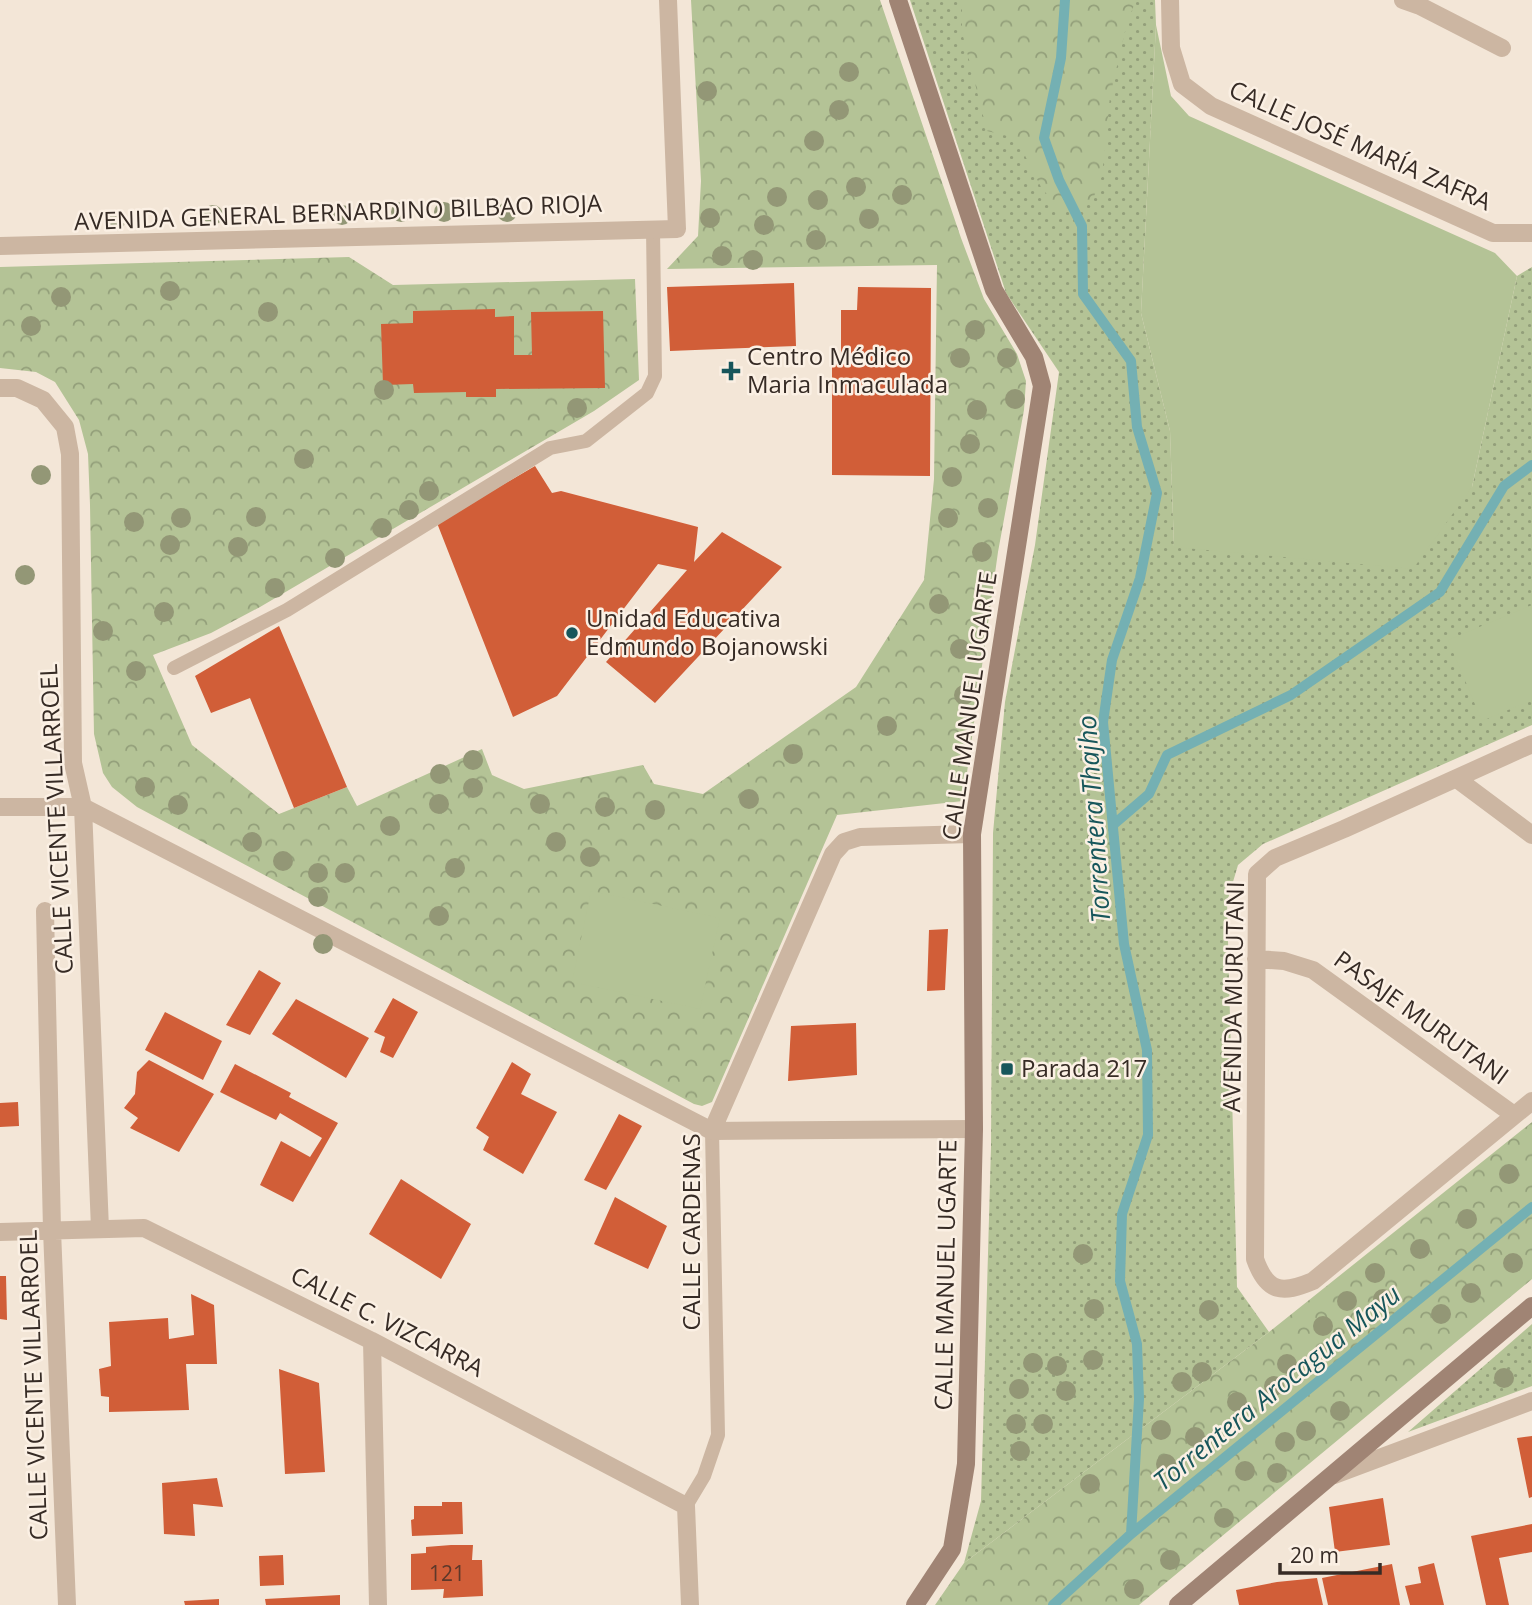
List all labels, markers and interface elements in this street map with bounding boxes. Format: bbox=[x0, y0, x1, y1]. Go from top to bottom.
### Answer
street label: CALLE JOSÉ MARÍA ZAFRA bbox=[1224, 72, 1498, 218]
street label: AVENIDA GENERAL BERNARDINO BILBAO RIOJA bbox=[73, 186, 603, 237]
place label: Centro Médico Maria Inmaculada bbox=[747, 339, 948, 400]
marker: Centro Médico Maria Inmaculada bbox=[721, 361, 741, 381]
street label: CALLE MANUEL UGARTE bbox=[933, 569, 1004, 842]
place label: Unidad Educativa Edmundo Bojanowski bbox=[586, 601, 828, 662]
marker: Unidad Educativa Edmundo Bojanowski bbox=[564, 625, 580, 641]
street label: CALLE VICENTE VILLARROEL bbox=[31, 663, 80, 975]
water label: Torrentera Thajho bbox=[1068, 714, 1118, 924]
street label: AVENIDA MURUTANI bbox=[1214, 881, 1251, 1113]
street label: PASAJE MURUTANI bbox=[1328, 942, 1516, 1091]
place label: Parada 217 bbox=[1021, 1051, 1147, 1084]
marker: Parada 217 bbox=[999, 1061, 1015, 1077]
street label: CALLE CARDENAS bbox=[674, 1133, 707, 1331]
street label: CALLE MANUEL UGARTE bbox=[926, 1139, 963, 1411]
street label: CALLE VICENTE VILLARROEL bbox=[11, 1229, 54, 1541]
street label: CALLE C. VIZCARRA bbox=[286, 1258, 491, 1384]
water label: Torrentera Arocagua Mayu bbox=[1145, 1276, 1408, 1498]
scale bar bbox=[1280, 1532, 1380, 1576]
text: 20 m bbox=[1290, 1541, 1339, 1569]
house number: 121 bbox=[429, 1559, 465, 1587]

